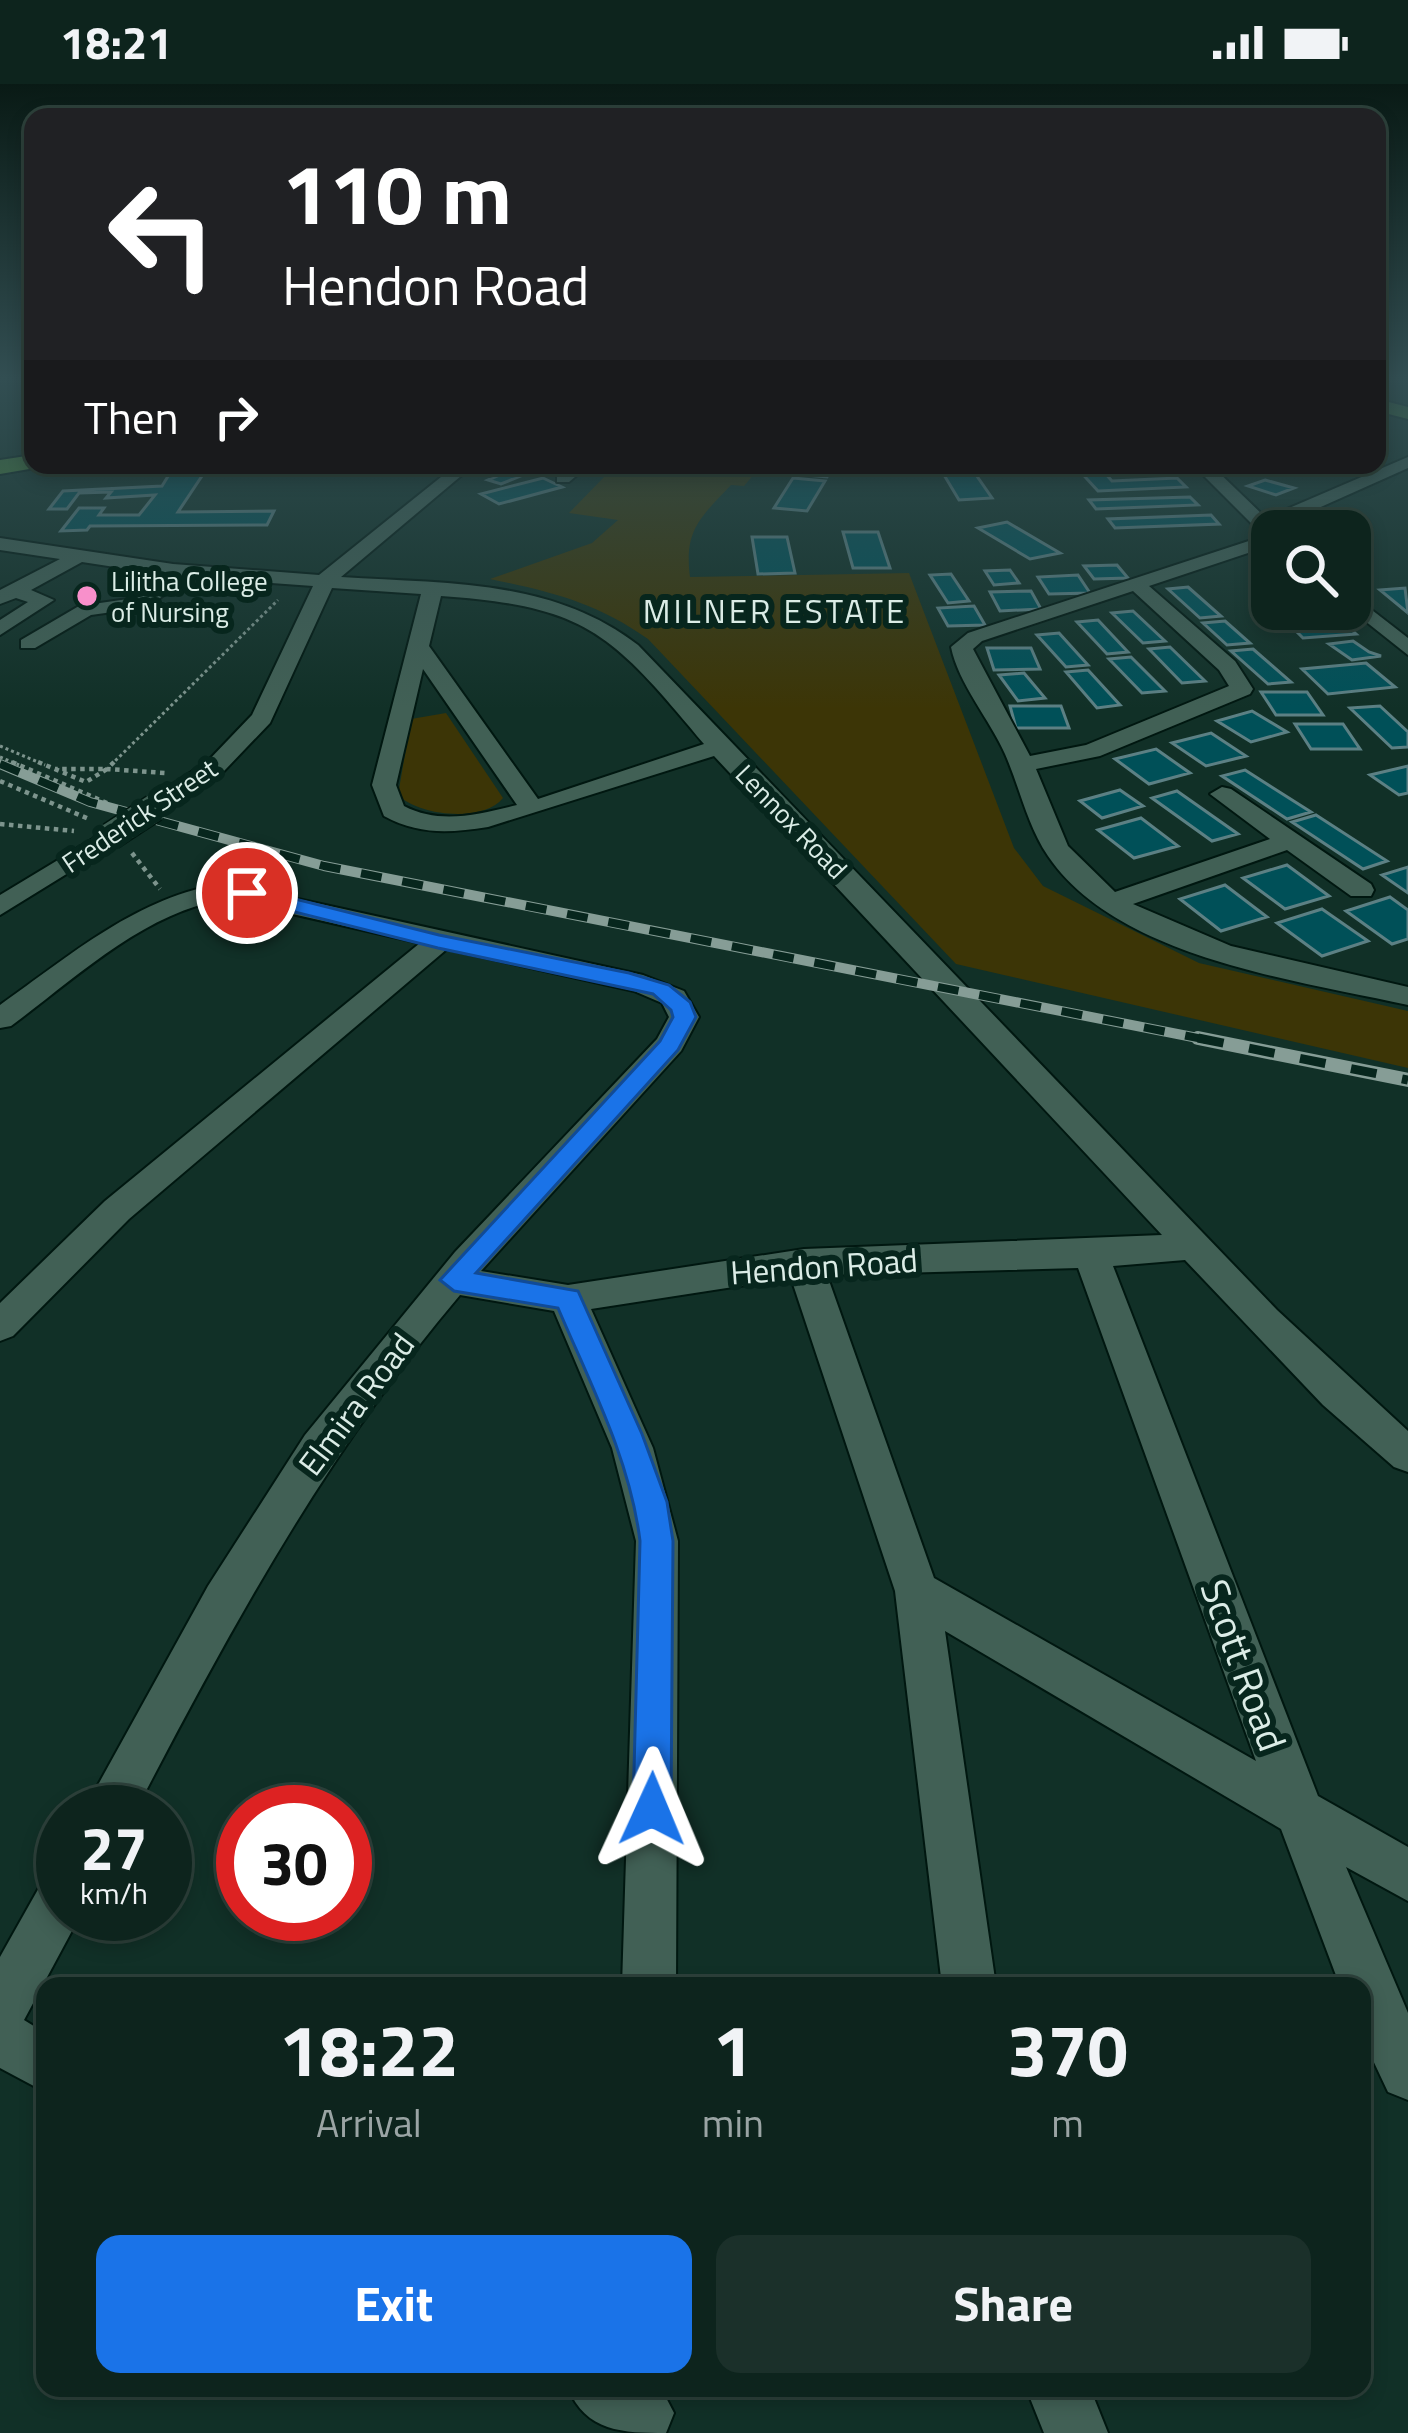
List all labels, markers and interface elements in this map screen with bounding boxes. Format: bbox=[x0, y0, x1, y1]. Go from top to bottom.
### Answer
text: 18:21 bbox=[60, 8, 172, 76]
text: 110 m bbox=[282, 129, 512, 257]
icon: left bbox=[84, 156, 240, 312]
text: Hendon Road bbox=[282, 244, 589, 326]
text: Then bbox=[84, 383, 179, 451]
icon: right bbox=[203, 384, 269, 450]
map controls bbox=[1251, 510, 1371, 630]
button: search bbox=[1251, 510, 1371, 630]
place label: Lilitha College of Nursing bbox=[111, 560, 268, 632]
marker: Lilitha College of Nursing bbox=[74, 583, 100, 609]
district label: MILNER ESTATE bbox=[643, 586, 907, 636]
street label: Frederick Street bbox=[53, 747, 225, 882]
street label: Lennox Road bbox=[727, 754, 857, 888]
pin bbox=[196, 842, 298, 944]
icon: arrive bbox=[214, 860, 280, 926]
street label: Hendon Road bbox=[729, 1235, 919, 1297]
street label: Elmira Road bbox=[286, 1322, 426, 1486]
street label: Scott Road bbox=[1186, 1571, 1302, 1759]
position arrow bbox=[589, 1746, 715, 1872]
speed limit sign: 30 bbox=[216, 1785, 372, 1941]
text: 27 bbox=[80, 1802, 148, 1893]
text: km/h bbox=[80, 1870, 148, 1916]
text: 18:22 bbox=[279, 1994, 459, 2104]
text: 1 bbox=[713, 1994, 753, 2104]
text: 370 bbox=[1007, 1994, 1128, 2104]
text: Arrival bbox=[316, 2093, 422, 2152]
text: min bbox=[702, 2093, 764, 2152]
text: m bbox=[1051, 2093, 1084, 2152]
button: Exit bbox=[96, 2235, 692, 2373]
button: Share bbox=[716, 2235, 1311, 2373]

